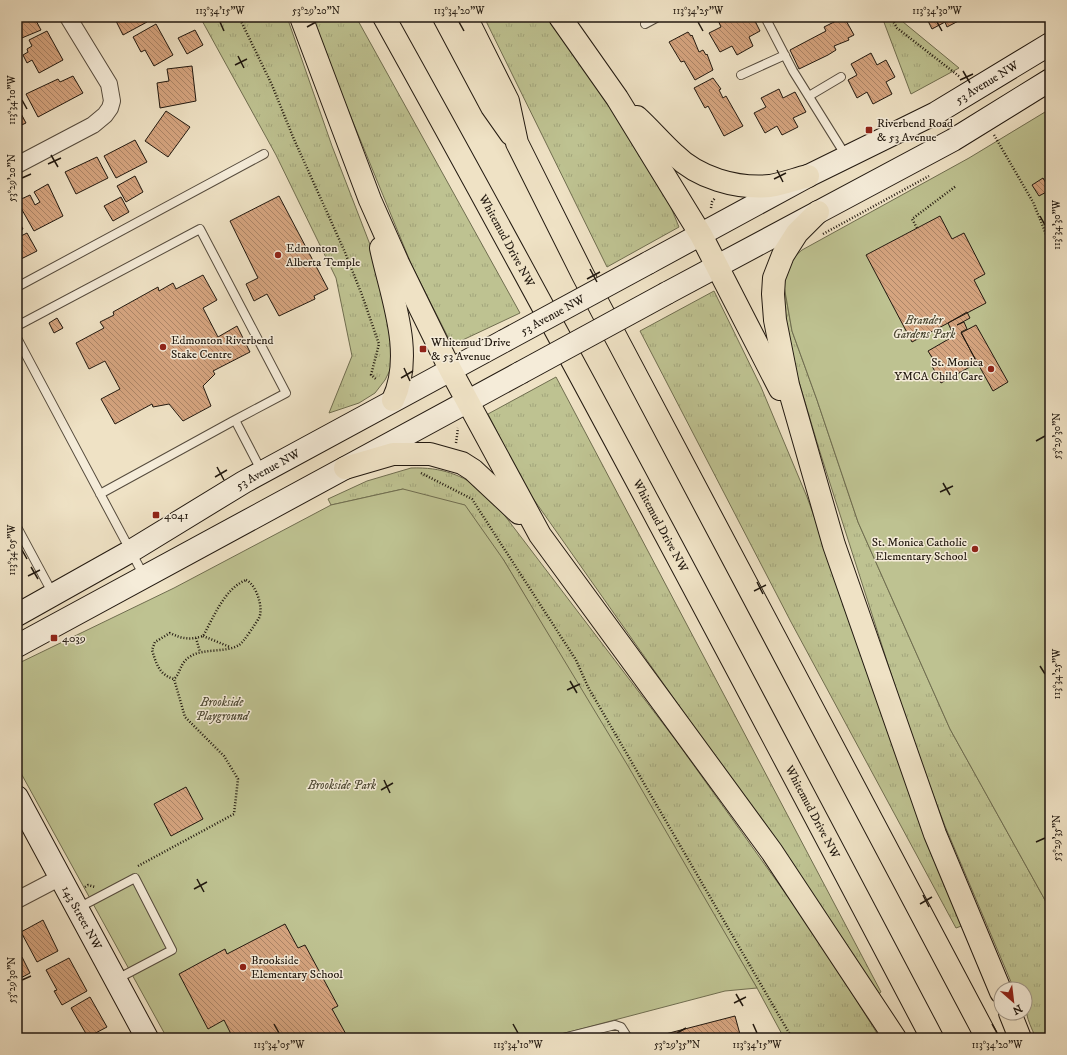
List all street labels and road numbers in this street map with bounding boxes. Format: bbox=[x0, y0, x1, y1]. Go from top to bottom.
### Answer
street label: 53 Avenue NW bbox=[952, 57, 1022, 107]
street label: Whitemud Drive NW bbox=[475, 191, 539, 290]
street label: 53 Avenue NW bbox=[518, 291, 588, 338]
street label: 53 Avenue NW bbox=[233, 445, 303, 493]
street label: Whitemud Drive NW bbox=[629, 476, 692, 575]
street label: Whitemud Drive NW bbox=[782, 762, 844, 862]
street label: 143 Street NW bbox=[59, 883, 106, 953]

